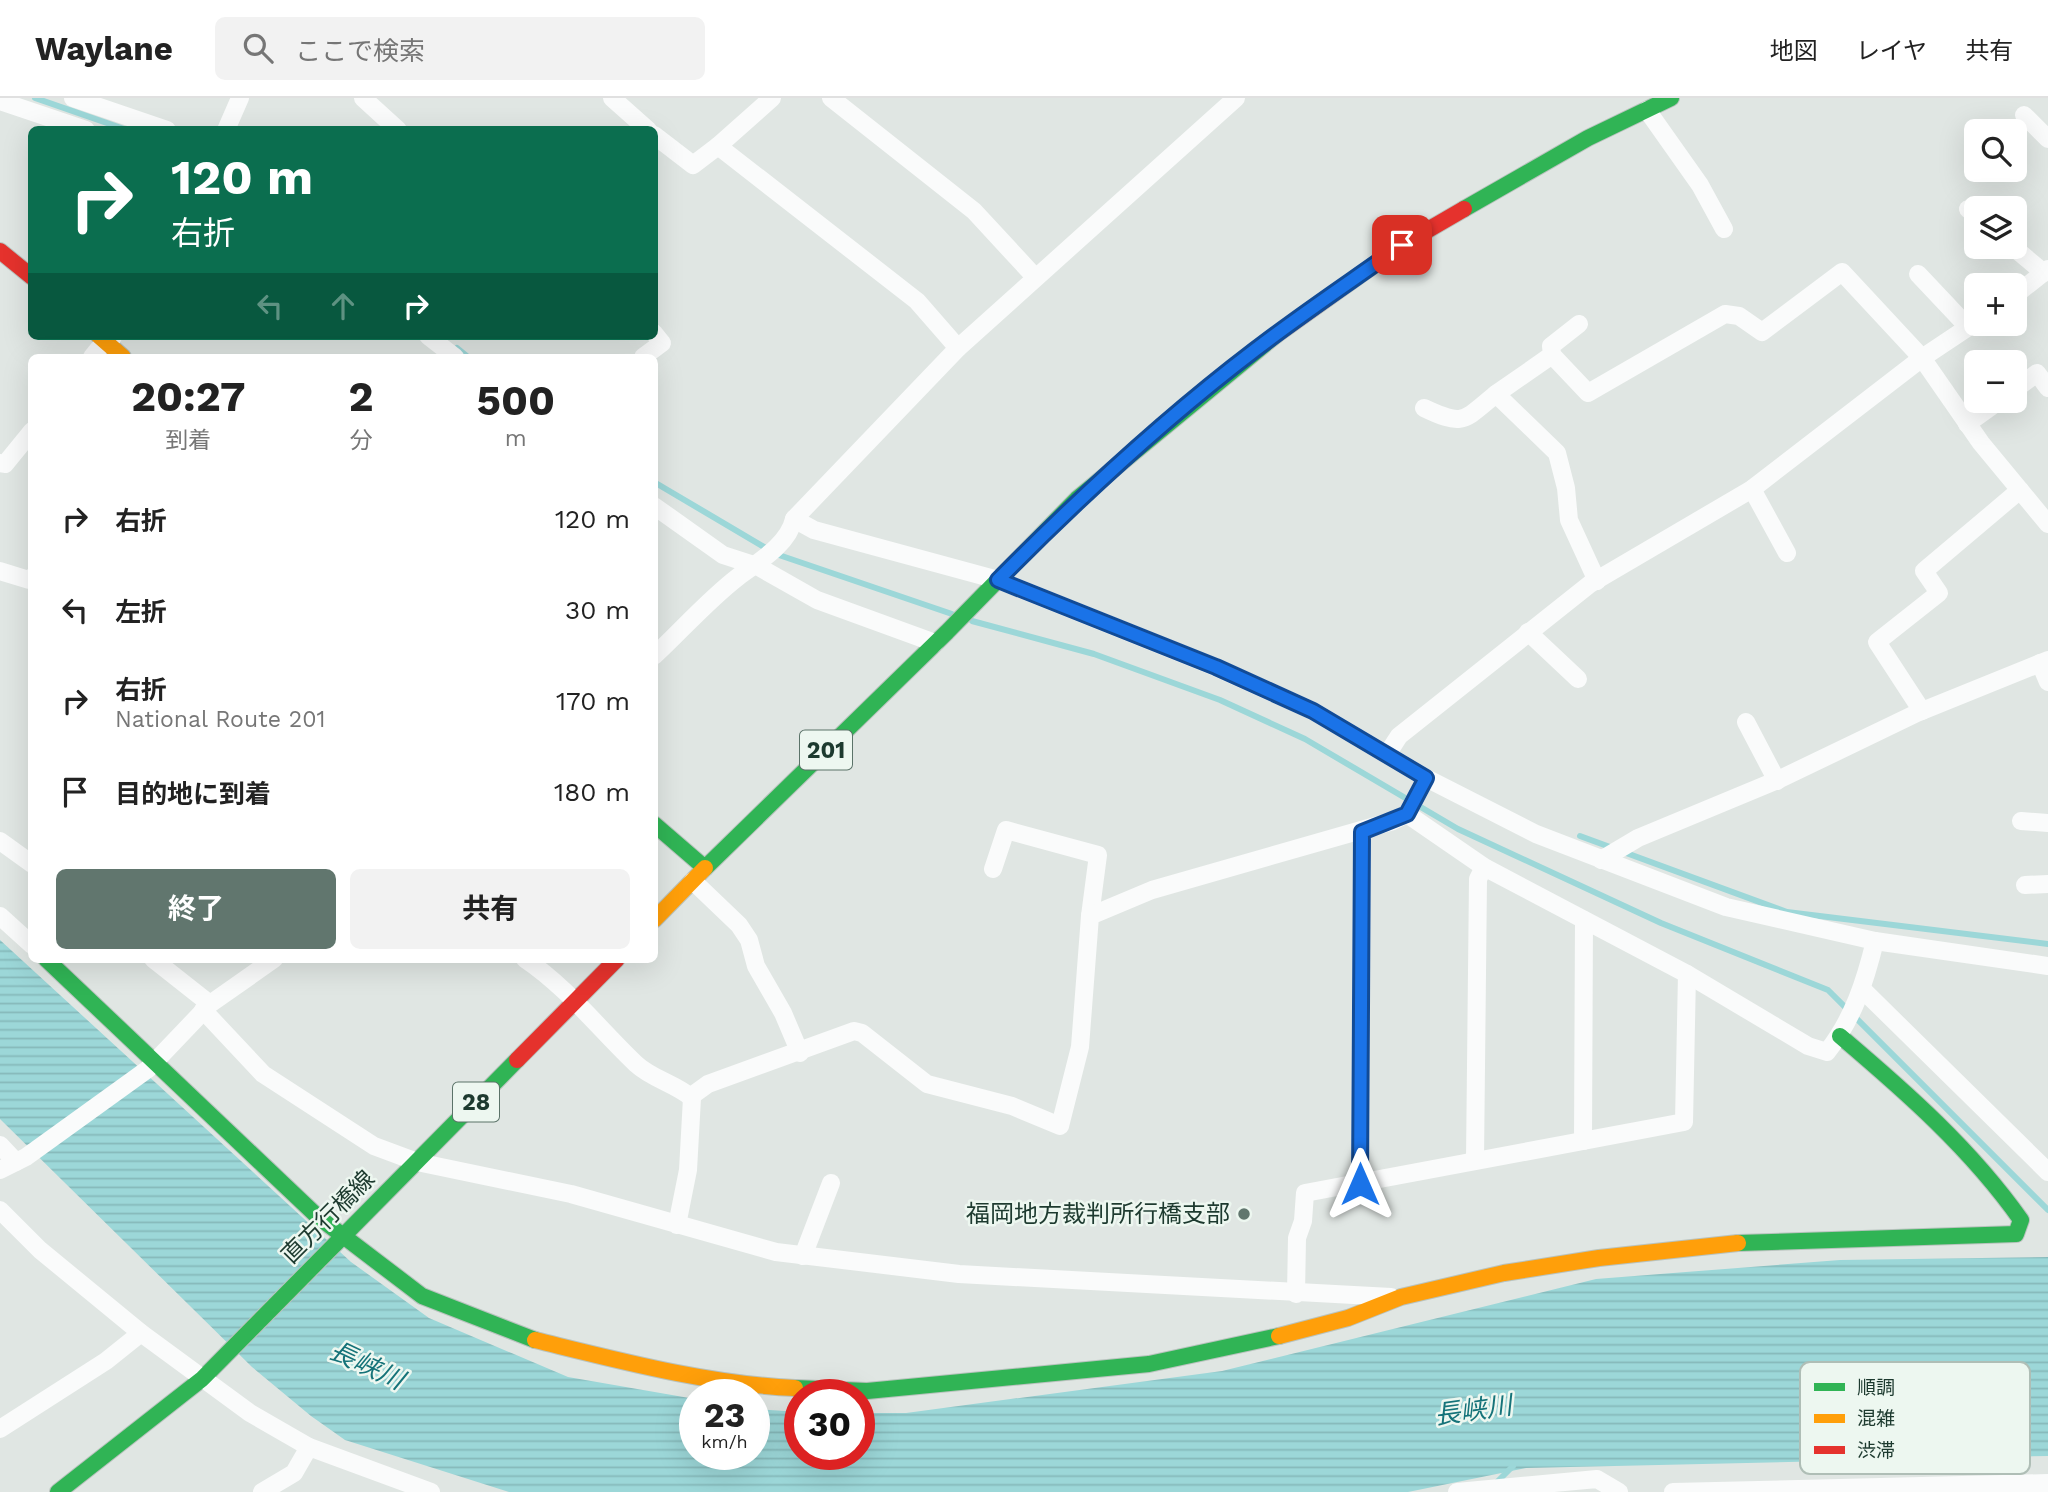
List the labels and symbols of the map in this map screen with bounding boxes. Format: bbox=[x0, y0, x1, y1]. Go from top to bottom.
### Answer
pin bbox=[1372, 215, 1432, 275]
road number: 201 bbox=[800, 730, 852, 770]
road number: 28 bbox=[453, 1082, 499, 1121]
position arrow bbox=[1323, 1147, 1397, 1221]
street label: 直方行橋線 bbox=[276, 1165, 380, 1269]
place label: 福岡地方裁判所行橋支部 bbox=[966, 1200, 1230, 1228]
marker: 福岡地方裁判所行橋支部 bbox=[1236, 1206, 1252, 1222]
water label: 長峡川 bbox=[325, 1335, 411, 1396]
legend bbox=[1800, 1362, 2030, 1474]
text: 順調 bbox=[1857, 1376, 1895, 1399]
speed limit sign: 30 bbox=[784, 1379, 875, 1470]
water label: 長峡川 bbox=[1432, 1389, 1517, 1430]
text: 混雑 bbox=[1857, 1407, 1895, 1430]
text: 渋滞 bbox=[1857, 1439, 1895, 1462]

